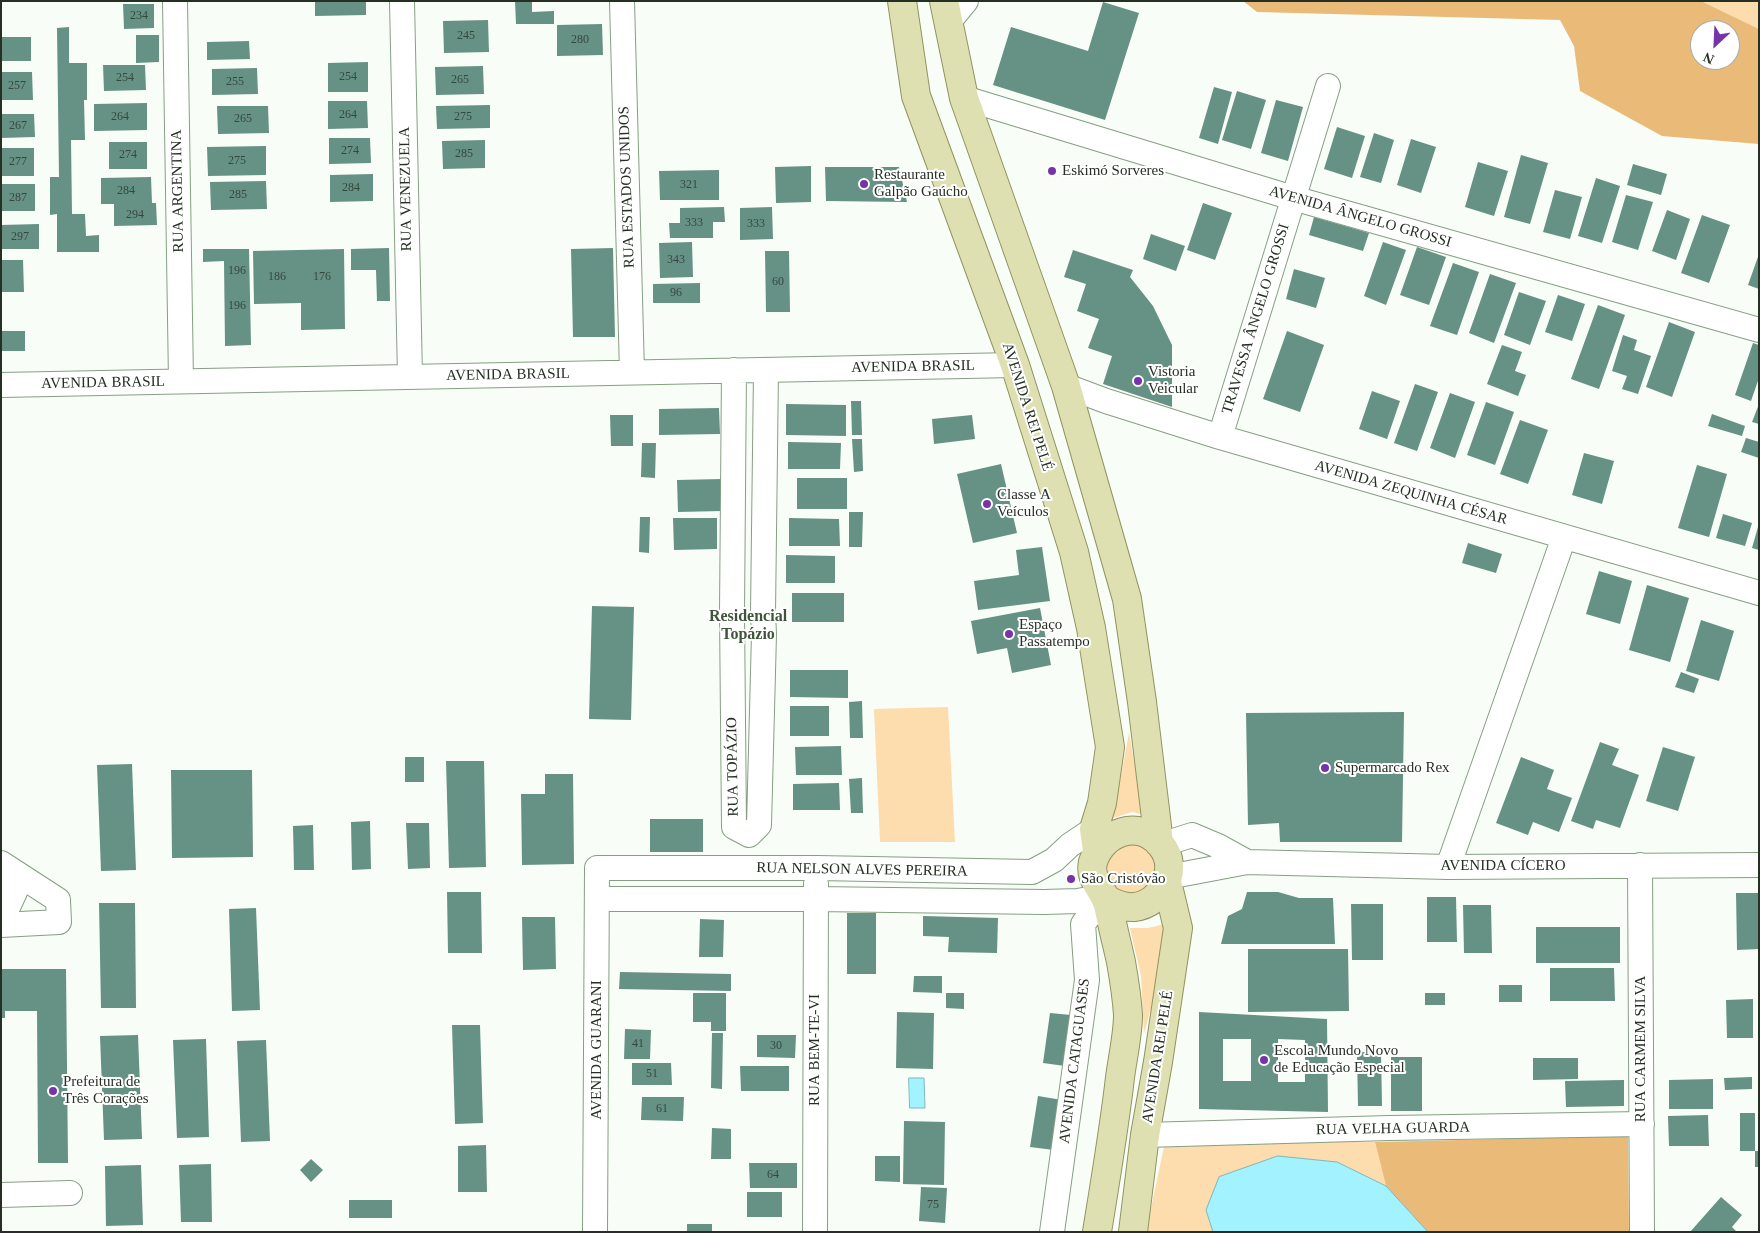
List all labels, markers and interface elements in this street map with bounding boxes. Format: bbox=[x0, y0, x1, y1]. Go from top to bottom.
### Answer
house number: 234 bbox=[130, 9, 148, 23]
north arrow bbox=[1690, 20, 1740, 70]
house number: 245 bbox=[457, 29, 475, 43]
house number: 280 bbox=[571, 33, 589, 47]
text: N bbox=[1701, 49, 1717, 67]
house number: 254 bbox=[339, 70, 357, 84]
house number: 254 bbox=[116, 71, 134, 85]
house number: 265 bbox=[451, 73, 469, 87]
house number: 255 bbox=[226, 75, 244, 89]
house number: 257 bbox=[8, 79, 26, 93]
street label: RUA ESTADOS UNIDOS bbox=[615, 106, 639, 268]
house number: 264 bbox=[339, 108, 357, 122]
house number: 264 bbox=[111, 110, 129, 124]
house number: 275 bbox=[454, 110, 472, 124]
house number: 265 bbox=[234, 112, 252, 126]
house number: 267 bbox=[9, 119, 27, 133]
street label: RUA VENEZUELA bbox=[396, 127, 416, 251]
street label: RUA ARGENTINA bbox=[168, 129, 188, 253]
house number: 274 bbox=[341, 144, 359, 158]
house number: 285 bbox=[455, 147, 473, 161]
house number: 274 bbox=[119, 148, 137, 162]
house number: 275 bbox=[228, 154, 246, 168]
house number: 277 bbox=[9, 155, 27, 169]
place label: Eskimó Sorveres bbox=[1062, 162, 1164, 180]
marker: Eskimó Sorveres bbox=[1046, 165, 1058, 177]
place label: Restaurante Galpão Gaúcho bbox=[874, 166, 968, 201]
house number: 321 bbox=[680, 178, 698, 192]
marker: Restaurante Galpão Gaúcho bbox=[858, 178, 870, 190]
house number: 284 bbox=[342, 181, 360, 195]
street label: AVENIDA ÂNGELO GROSSI bbox=[1267, 182, 1453, 252]
house number: 284 bbox=[117, 184, 135, 198]
house number: 285 bbox=[229, 188, 247, 202]
house number: 287 bbox=[9, 191, 27, 205]
house number: 294 bbox=[126, 208, 144, 222]
house number: 333 bbox=[685, 216, 703, 230]
house number: 333 bbox=[747, 217, 765, 231]
street label: TRAVESSA ÂNGELO GROSSI bbox=[1218, 222, 1294, 416]
house number: 297 bbox=[11, 230, 29, 244]
house number: 343 bbox=[667, 253, 685, 267]
house number: 196 bbox=[228, 264, 246, 278]
house number: 186 bbox=[268, 270, 286, 284]
house number: 176 bbox=[313, 270, 331, 284]
house number: 60 bbox=[772, 275, 784, 289]
house number: 96 bbox=[670, 286, 682, 300]
house number: 196 bbox=[228, 299, 246, 313]
street label: AVENIDA REI PELÉ bbox=[998, 341, 1056, 473]
street label: AVENIDA BRASIL bbox=[851, 357, 975, 377]
place label: Vistoria Veicular bbox=[1148, 363, 1198, 398]
street label: AVENIDA BRASIL bbox=[446, 365, 570, 385]
street label: AVENIDA BRASIL bbox=[41, 373, 165, 393]
marker: Vistoria Veicular bbox=[1132, 375, 1144, 387]
street label: AVENIDA ZEQUINHA CÉSAR bbox=[1313, 457, 1509, 529]
place label: Classe A Veículos bbox=[997, 486, 1051, 521]
marker: Classe A Veículos bbox=[981, 498, 993, 510]
district label: Residencial Topázio bbox=[709, 607, 787, 645]
place label: Espaço Passatempo bbox=[1019, 616, 1090, 651]
marker: Espaço Passatempo bbox=[1003, 628, 1015, 640]
street label: RUA TOPÁZIO bbox=[723, 717, 743, 817]
place label: Supermarcado Rex bbox=[1335, 759, 1450, 777]
marker: Supermarcado Rex bbox=[1319, 762, 1331, 774]
street label: AVENIDA CÍCERO bbox=[1440, 857, 1566, 875]
street label: RUA NELSON ALVES PEREIRA bbox=[756, 859, 968, 881]
place label: São Cristóvão bbox=[1081, 870, 1166, 888]
marker: São Cristóvão bbox=[1065, 873, 1077, 885]
street label: RUA CARMEM SILVA bbox=[1632, 976, 1650, 1122]
street label: AVENIDA CATAGUASES bbox=[1056, 977, 1094, 1145]
street label: AVENIDA GUARANI bbox=[588, 980, 606, 1120]
street label: AVENIDA REI PELÉ bbox=[1139, 989, 1177, 1125]
street label: RUA BEM-TE-VI bbox=[806, 994, 824, 1106]
house number: 41 bbox=[632, 1037, 644, 1051]
house number: 30 bbox=[770, 1039, 782, 1053]
place label: Escola Mundo Novo de Educação Especial bbox=[1274, 1042, 1405, 1077]
marker: Escola Mundo Novo de Educação Especial bbox=[1258, 1054, 1270, 1066]
house number: 51 bbox=[646, 1067, 658, 1081]
place label: Prefeitura de Três Corações bbox=[63, 1073, 149, 1108]
marker: Prefeitura de Três Corações bbox=[47, 1085, 59, 1097]
house number: 61 bbox=[656, 1102, 668, 1116]
street label: RUA VELHA GUARDA bbox=[1316, 1119, 1470, 1139]
house number: 64 bbox=[767, 1168, 779, 1182]
house number: 75 bbox=[927, 1198, 939, 1212]

